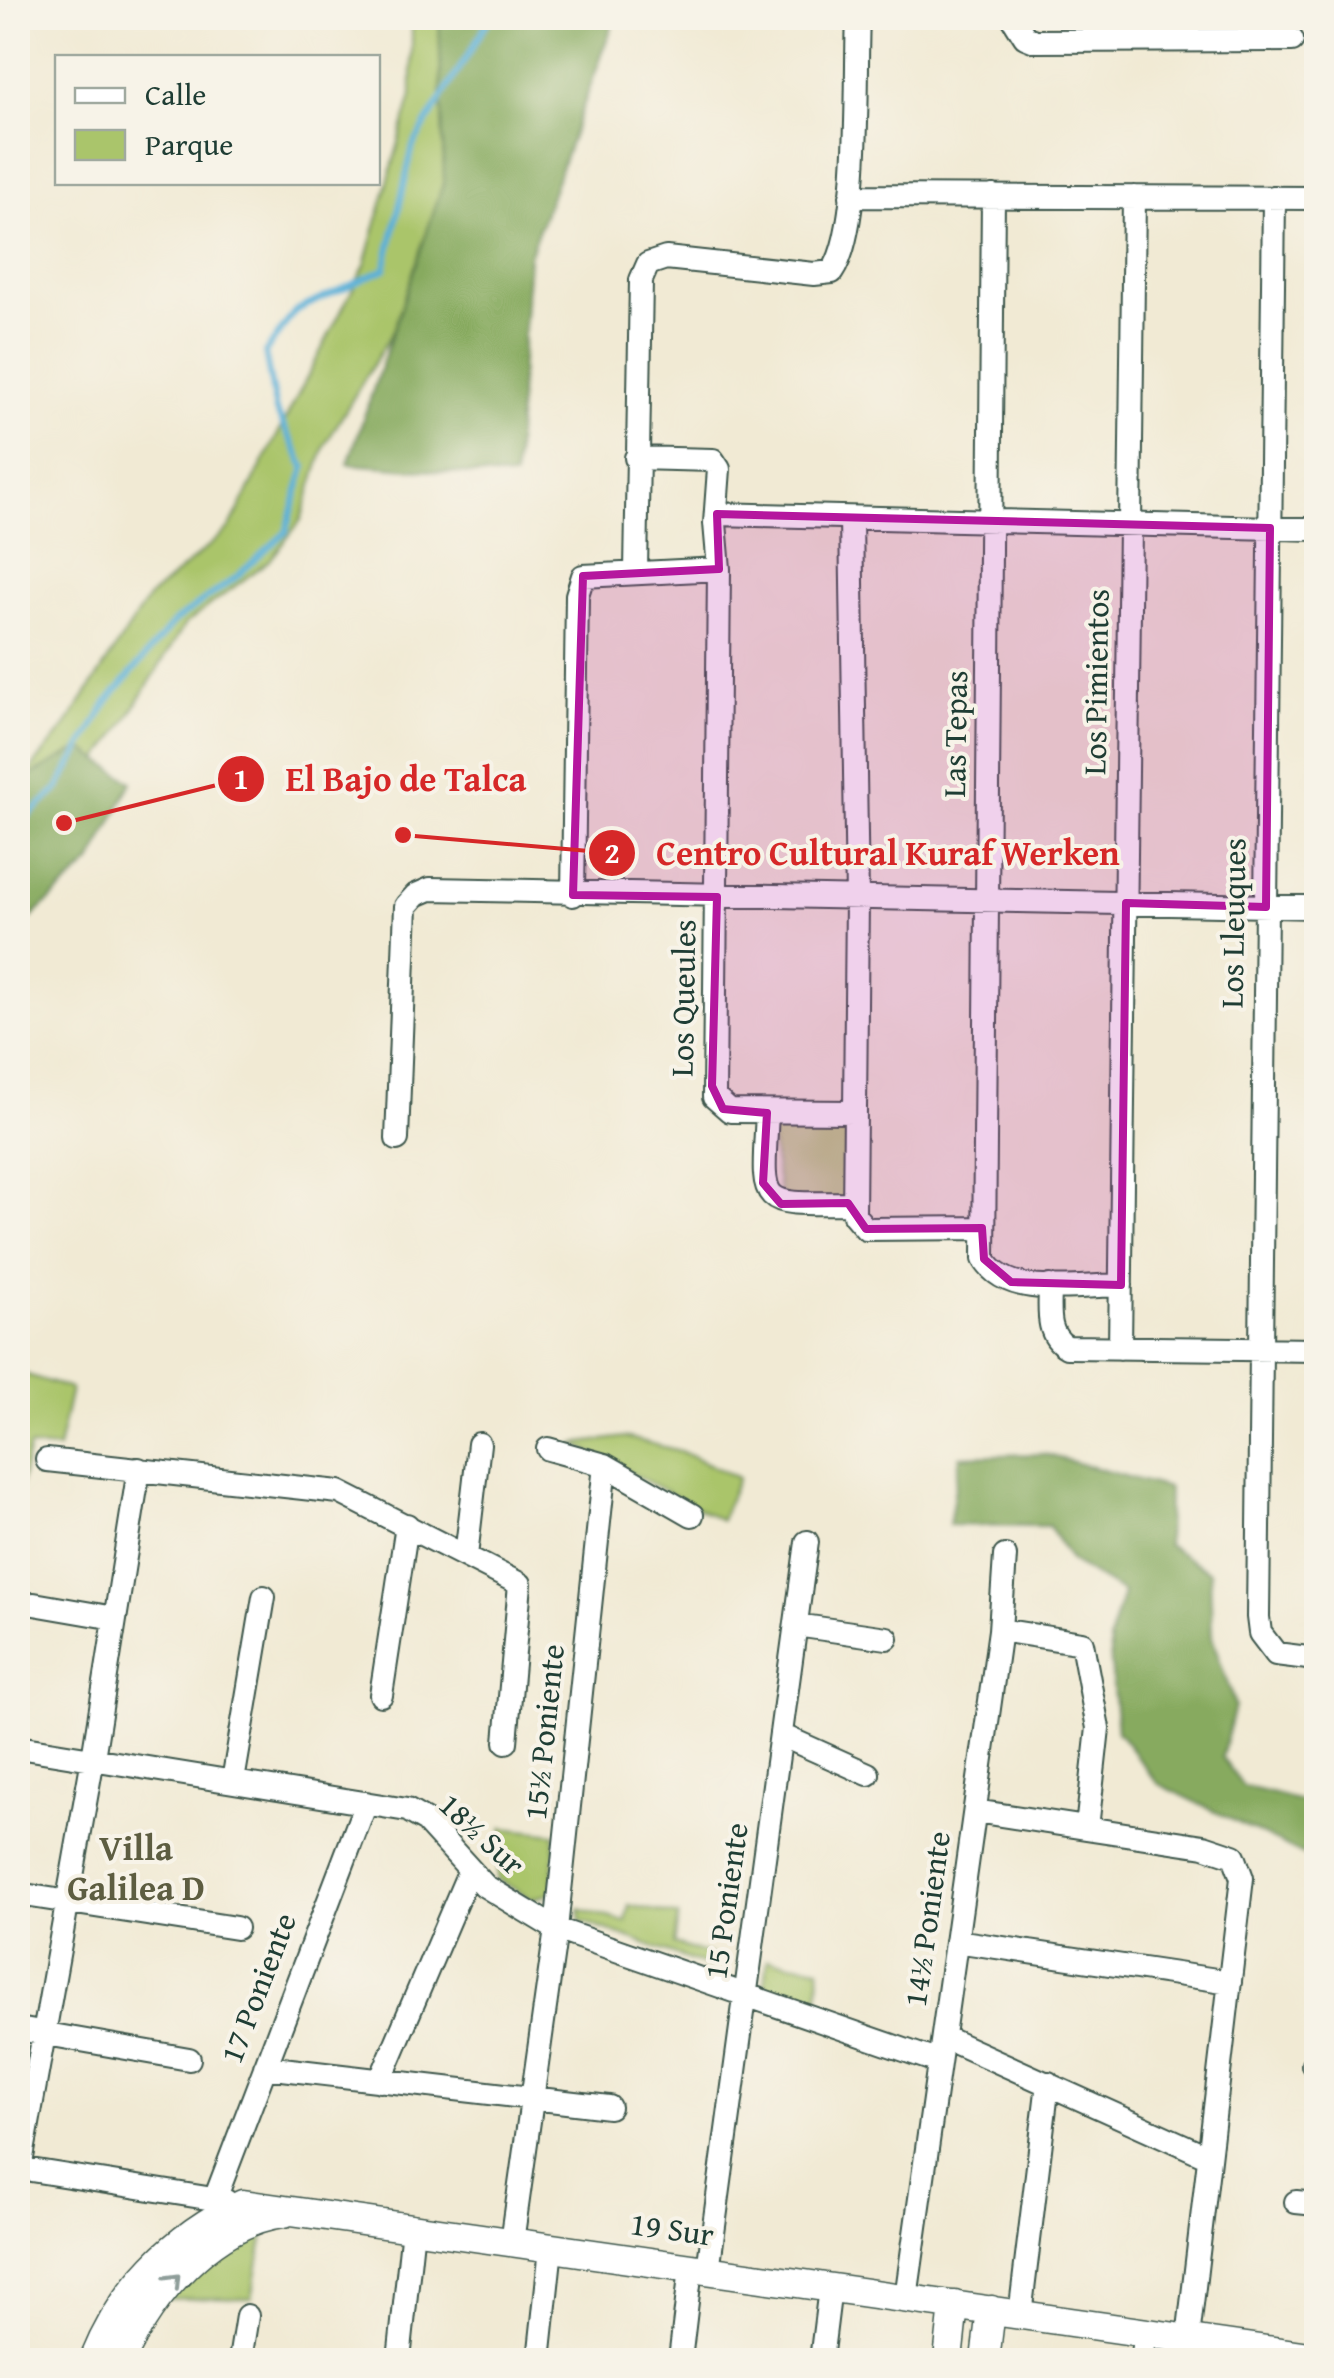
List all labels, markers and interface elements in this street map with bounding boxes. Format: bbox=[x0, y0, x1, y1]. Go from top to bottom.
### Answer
legend bbox=[55, 55, 380, 185]
text: Calle bbox=[145, 72, 206, 116]
text: Parque bbox=[145, 122, 233, 166]
street label: Los Pimientos bbox=[1070, 588, 1121, 776]
street label: Las Tepas bbox=[930, 670, 979, 798]
callout: El Bajo de Talca bbox=[216, 746, 547, 811]
text: El Bajo de Talca bbox=[286, 753, 526, 804]
text: 1 bbox=[233, 756, 249, 800]
callout: Centro Cultural Kuraf Werken bbox=[587, 820, 1140, 885]
text: Centro Cultural Kuraf Werken bbox=[656, 827, 1120, 878]
text: 2 bbox=[604, 830, 620, 874]
street label: Los Lleuques bbox=[1208, 837, 1257, 1009]
street label: Los Queules bbox=[658, 919, 707, 1077]
street label: 15½ Poniente bbox=[511, 1642, 576, 1822]
street label: 18½ Sur bbox=[429, 1781, 536, 1886]
street label: 15 Poniente bbox=[691, 1820, 760, 1982]
district label: Villa Galilea D bbox=[67, 1822, 205, 1913]
street label: 14½ Poniente bbox=[891, 1828, 962, 2010]
street label: 17 Poniente bbox=[207, 1906, 308, 2070]
street label: 19 Sur bbox=[627, 2199, 717, 2258]
one-way arrow bbox=[162, 2273, 180, 2291]

